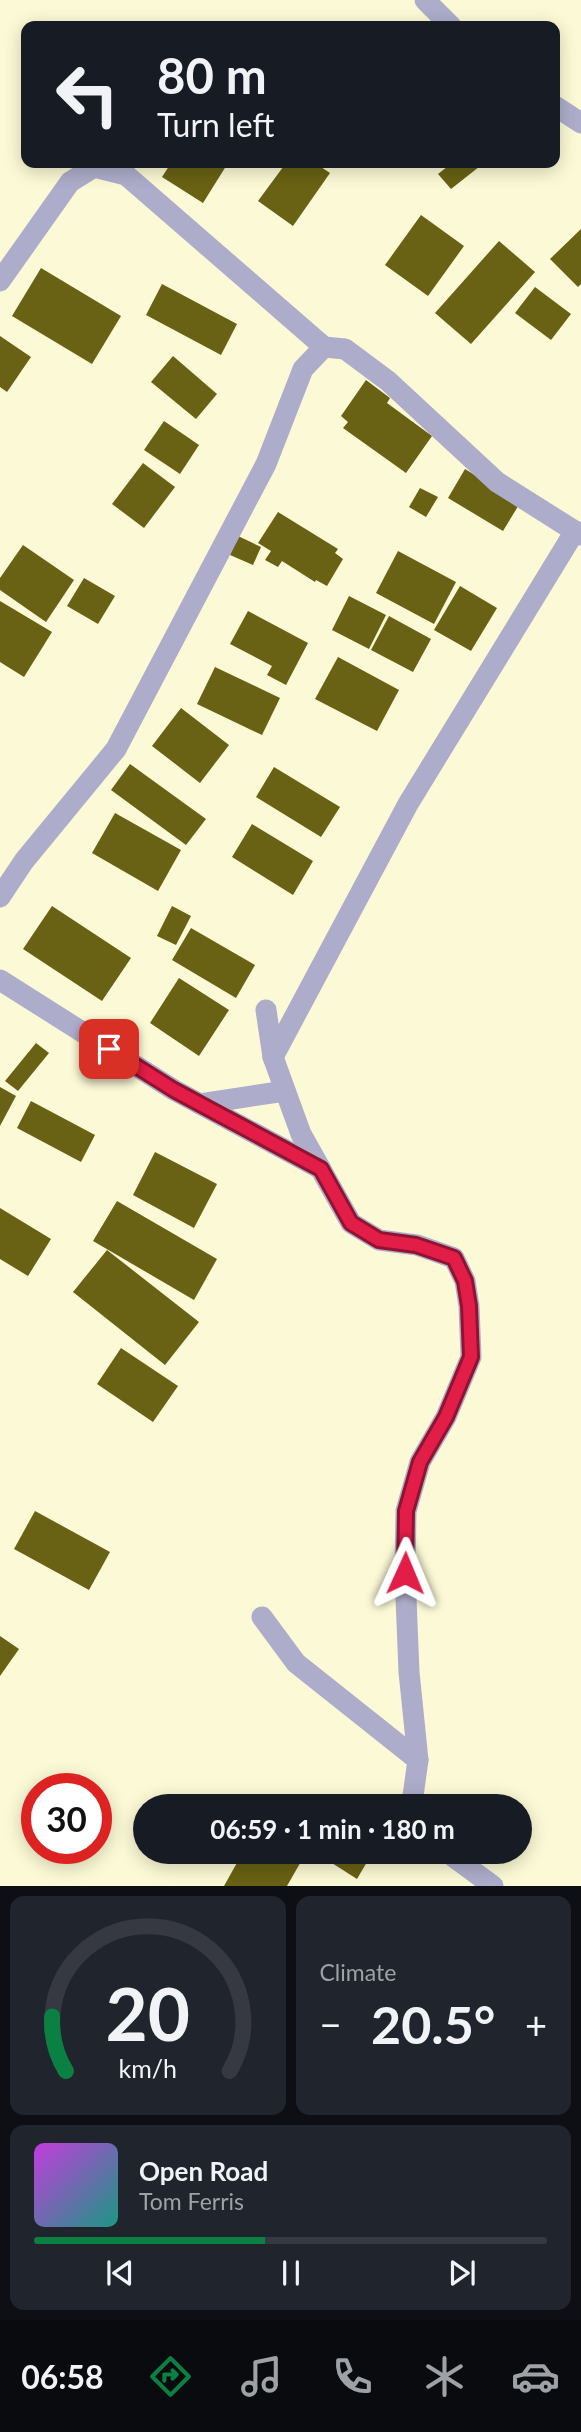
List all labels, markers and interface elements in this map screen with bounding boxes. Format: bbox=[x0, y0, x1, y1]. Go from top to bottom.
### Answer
text: 80 m bbox=[157, 46, 267, 104]
icon: left bbox=[42, 49, 133, 140]
text: Turn left bbox=[157, 105, 274, 144]
pin bbox=[79, 1019, 139, 1079]
icon: arrive bbox=[90, 1030, 128, 1068]
position arrow bbox=[368, 1536, 442, 1610]
speed limit sign: 30 bbox=[21, 1773, 112, 1864]
text: 06:59 · 1 min · 180 m bbox=[210, 1813, 455, 1845]
text: Climate bbox=[320, 1958, 396, 1986]
text: 20 bbox=[106, 1970, 190, 2058]
text: 20.5° bbox=[371, 1993, 495, 2055]
text: − bbox=[320, 2001, 342, 2047]
text: + bbox=[525, 2001, 547, 2047]
text: km/h bbox=[118, 2053, 177, 2083]
text: Open Road bbox=[139, 2155, 268, 2187]
text: Tom Ferris bbox=[139, 2187, 244, 2215]
icon: previous bbox=[101, 2254, 139, 2292]
icon: pause bbox=[272, 2254, 310, 2292]
icon: next bbox=[443, 2254, 481, 2292]
icon: directions bbox=[146, 2352, 195, 2401]
icon: music bbox=[237, 2352, 286, 2401]
icon: phone bbox=[328, 2352, 377, 2401]
icon: climate bbox=[420, 2352, 469, 2401]
icon: car bbox=[511, 2352, 560, 2401]
text: 06:58 bbox=[21, 2357, 104, 2396]

